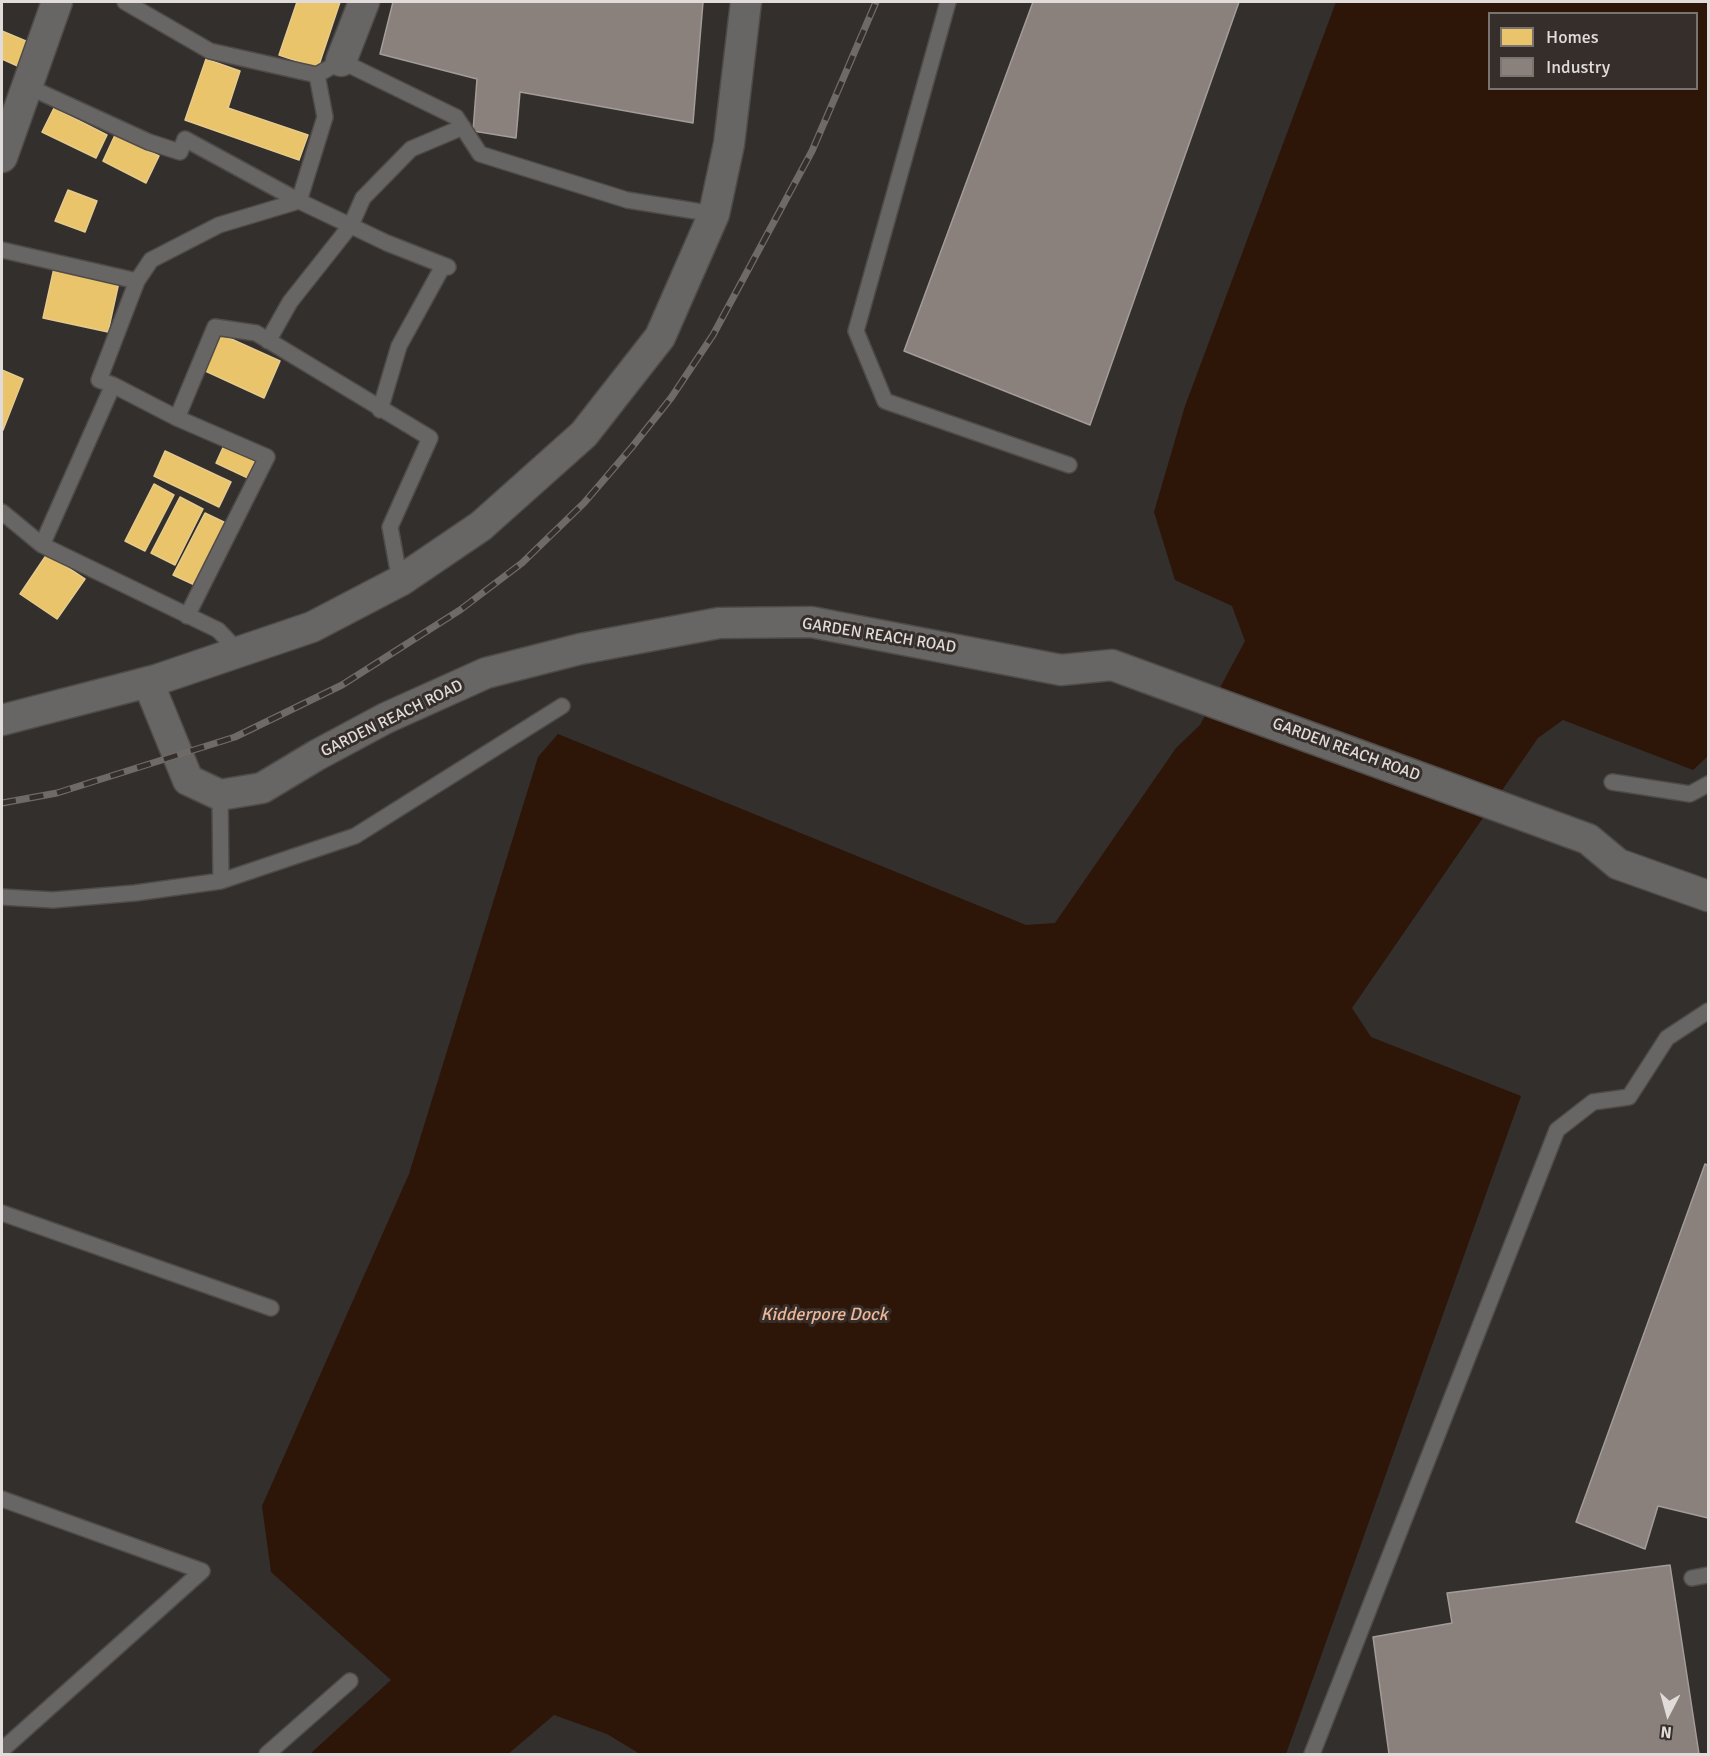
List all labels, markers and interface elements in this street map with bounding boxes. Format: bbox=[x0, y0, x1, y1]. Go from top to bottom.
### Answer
legend bbox=[1488, 12, 1698, 90]
text: Homes bbox=[1546, 26, 1599, 48]
text: Industry bbox=[1546, 56, 1610, 78]
street label: GARDEN REACH ROAD bbox=[801, 614, 957, 658]
street label: GARDEN REACH ROAD bbox=[318, 676, 466, 762]
street label: GARDEN REACH ROAD bbox=[1270, 714, 1422, 786]
water label: Kidderpore Dock bbox=[760, 1304, 888, 1326]
north arrow bbox=[1638, 1684, 1698, 1744]
text: N bbox=[1660, 1721, 1673, 1742]

